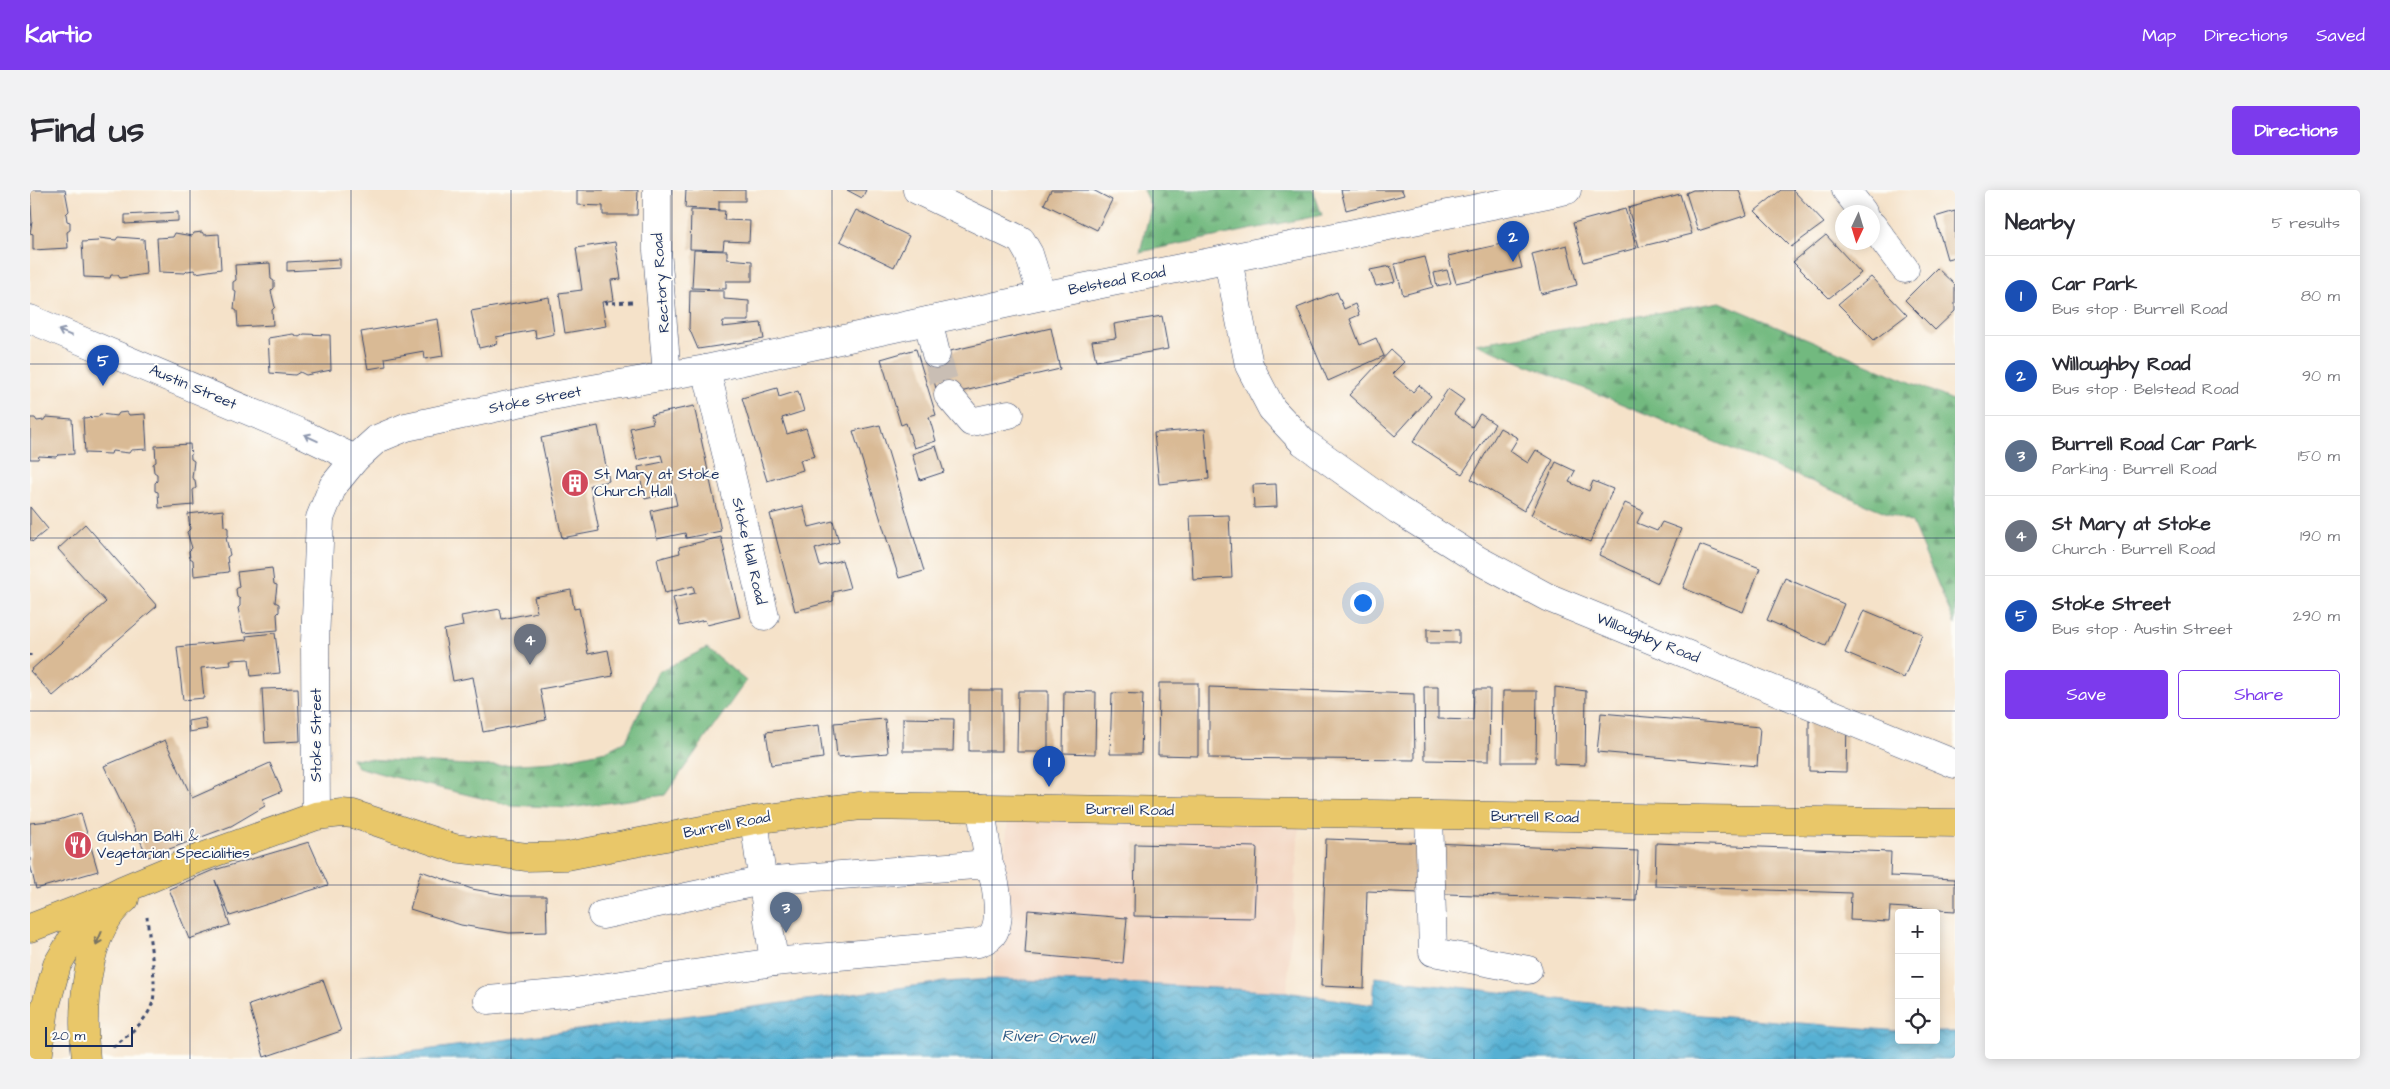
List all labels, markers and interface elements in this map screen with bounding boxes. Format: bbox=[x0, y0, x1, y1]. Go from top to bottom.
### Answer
text: Kartio bbox=[25, 18, 92, 52]
text: Map bbox=[2142, 23, 2176, 48]
text: Directions bbox=[2204, 23, 2288, 48]
text: Saved bbox=[2316, 23, 2365, 48]
text: Find us bbox=[30, 106, 144, 155]
button: Directions bbox=[2232, 106, 2360, 155]
north arrow bbox=[1835, 205, 1880, 250]
text: Nearby bbox=[2005, 208, 2075, 237]
text: 5 results bbox=[2272, 212, 2340, 234]
pin: 2 bbox=[1497, 221, 1529, 262]
street label: Rectory Road bbox=[647, 232, 676, 334]
street label: Belstead Road bbox=[1067, 261, 1168, 301]
text: Car Park bbox=[2052, 271, 2137, 298]
text: 1 bbox=[2020, 285, 2022, 307]
text: 80 m bbox=[2301, 285, 2340, 307]
text: Bus stop · Burrell Road bbox=[2052, 298, 2227, 320]
one-way arrow bbox=[58, 328, 73, 338]
pin: 5 bbox=[87, 345, 119, 386]
text: Willoughby Road bbox=[2052, 351, 2191, 378]
street label: Austin Street bbox=[146, 359, 240, 415]
text: 2 bbox=[2016, 365, 2026, 387]
text: 90 m bbox=[2302, 365, 2340, 387]
text: Bus stop · Belstead Road bbox=[2052, 378, 2239, 400]
street label: Stoke Street bbox=[487, 381, 583, 419]
text: Burrell Road Car Park bbox=[2052, 431, 2256, 458]
one-way arrow bbox=[304, 432, 319, 442]
text: 3 bbox=[2017, 445, 2025, 467]
text: 150 m bbox=[2298, 445, 2340, 467]
text: Parking · Burrell Road bbox=[2052, 458, 2217, 480]
place label: St Mary at Stoke Church Hall bbox=[594, 464, 719, 502]
building icon: St Mary at Stoke Church Hall bbox=[560, 468, 590, 498]
street label: Stoke Hall Road bbox=[726, 495, 772, 607]
text: St Mary at Stoke bbox=[2052, 511, 2211, 538]
text: 4 bbox=[2016, 525, 2026, 547]
text: 190 m bbox=[2300, 525, 2340, 547]
text: Church · Burrell Road bbox=[2052, 538, 2215, 560]
your location bbox=[1350, 590, 1376, 616]
text: Stoke Street bbox=[2052, 591, 2171, 618]
text: 5 bbox=[2015, 605, 2027, 627]
text: 290 m bbox=[2293, 605, 2340, 627]
street label: Willoughby Road bbox=[1593, 608, 1703, 669]
text: Bus stop · Austin Street bbox=[2052, 618, 2232, 640]
pin: 4 bbox=[514, 624, 546, 665]
button: Save bbox=[2005, 670, 2168, 719]
button: Share bbox=[2178, 670, 2340, 719]
street label: Stoke Street bbox=[306, 688, 327, 782]
pin: 1 bbox=[1033, 746, 1065, 787]
street label: Burrell Road bbox=[1086, 799, 1175, 821]
street label: Burrell Road bbox=[682, 806, 773, 844]
street label: Burrell Road bbox=[1491, 806, 1580, 828]
place label: Gulshan Balti & Vegetarian Specialities bbox=[97, 826, 250, 865]
restaurant icon: Gulshan Balti & Vegetarian Specialities bbox=[63, 830, 93, 860]
pin: 3 bbox=[770, 892, 802, 933]
map controls bbox=[1895, 909, 1940, 1044]
button: + bbox=[1895, 909, 1940, 954]
one-way arrow bbox=[94, 931, 103, 946]
button: − bbox=[1895, 954, 1940, 999]
button: locate bbox=[1895, 999, 1940, 1044]
scale bar bbox=[45, 1024, 132, 1047]
water label: River Orwell bbox=[1002, 1024, 1097, 1050]
text: 20 m bbox=[52, 1026, 85, 1046]

